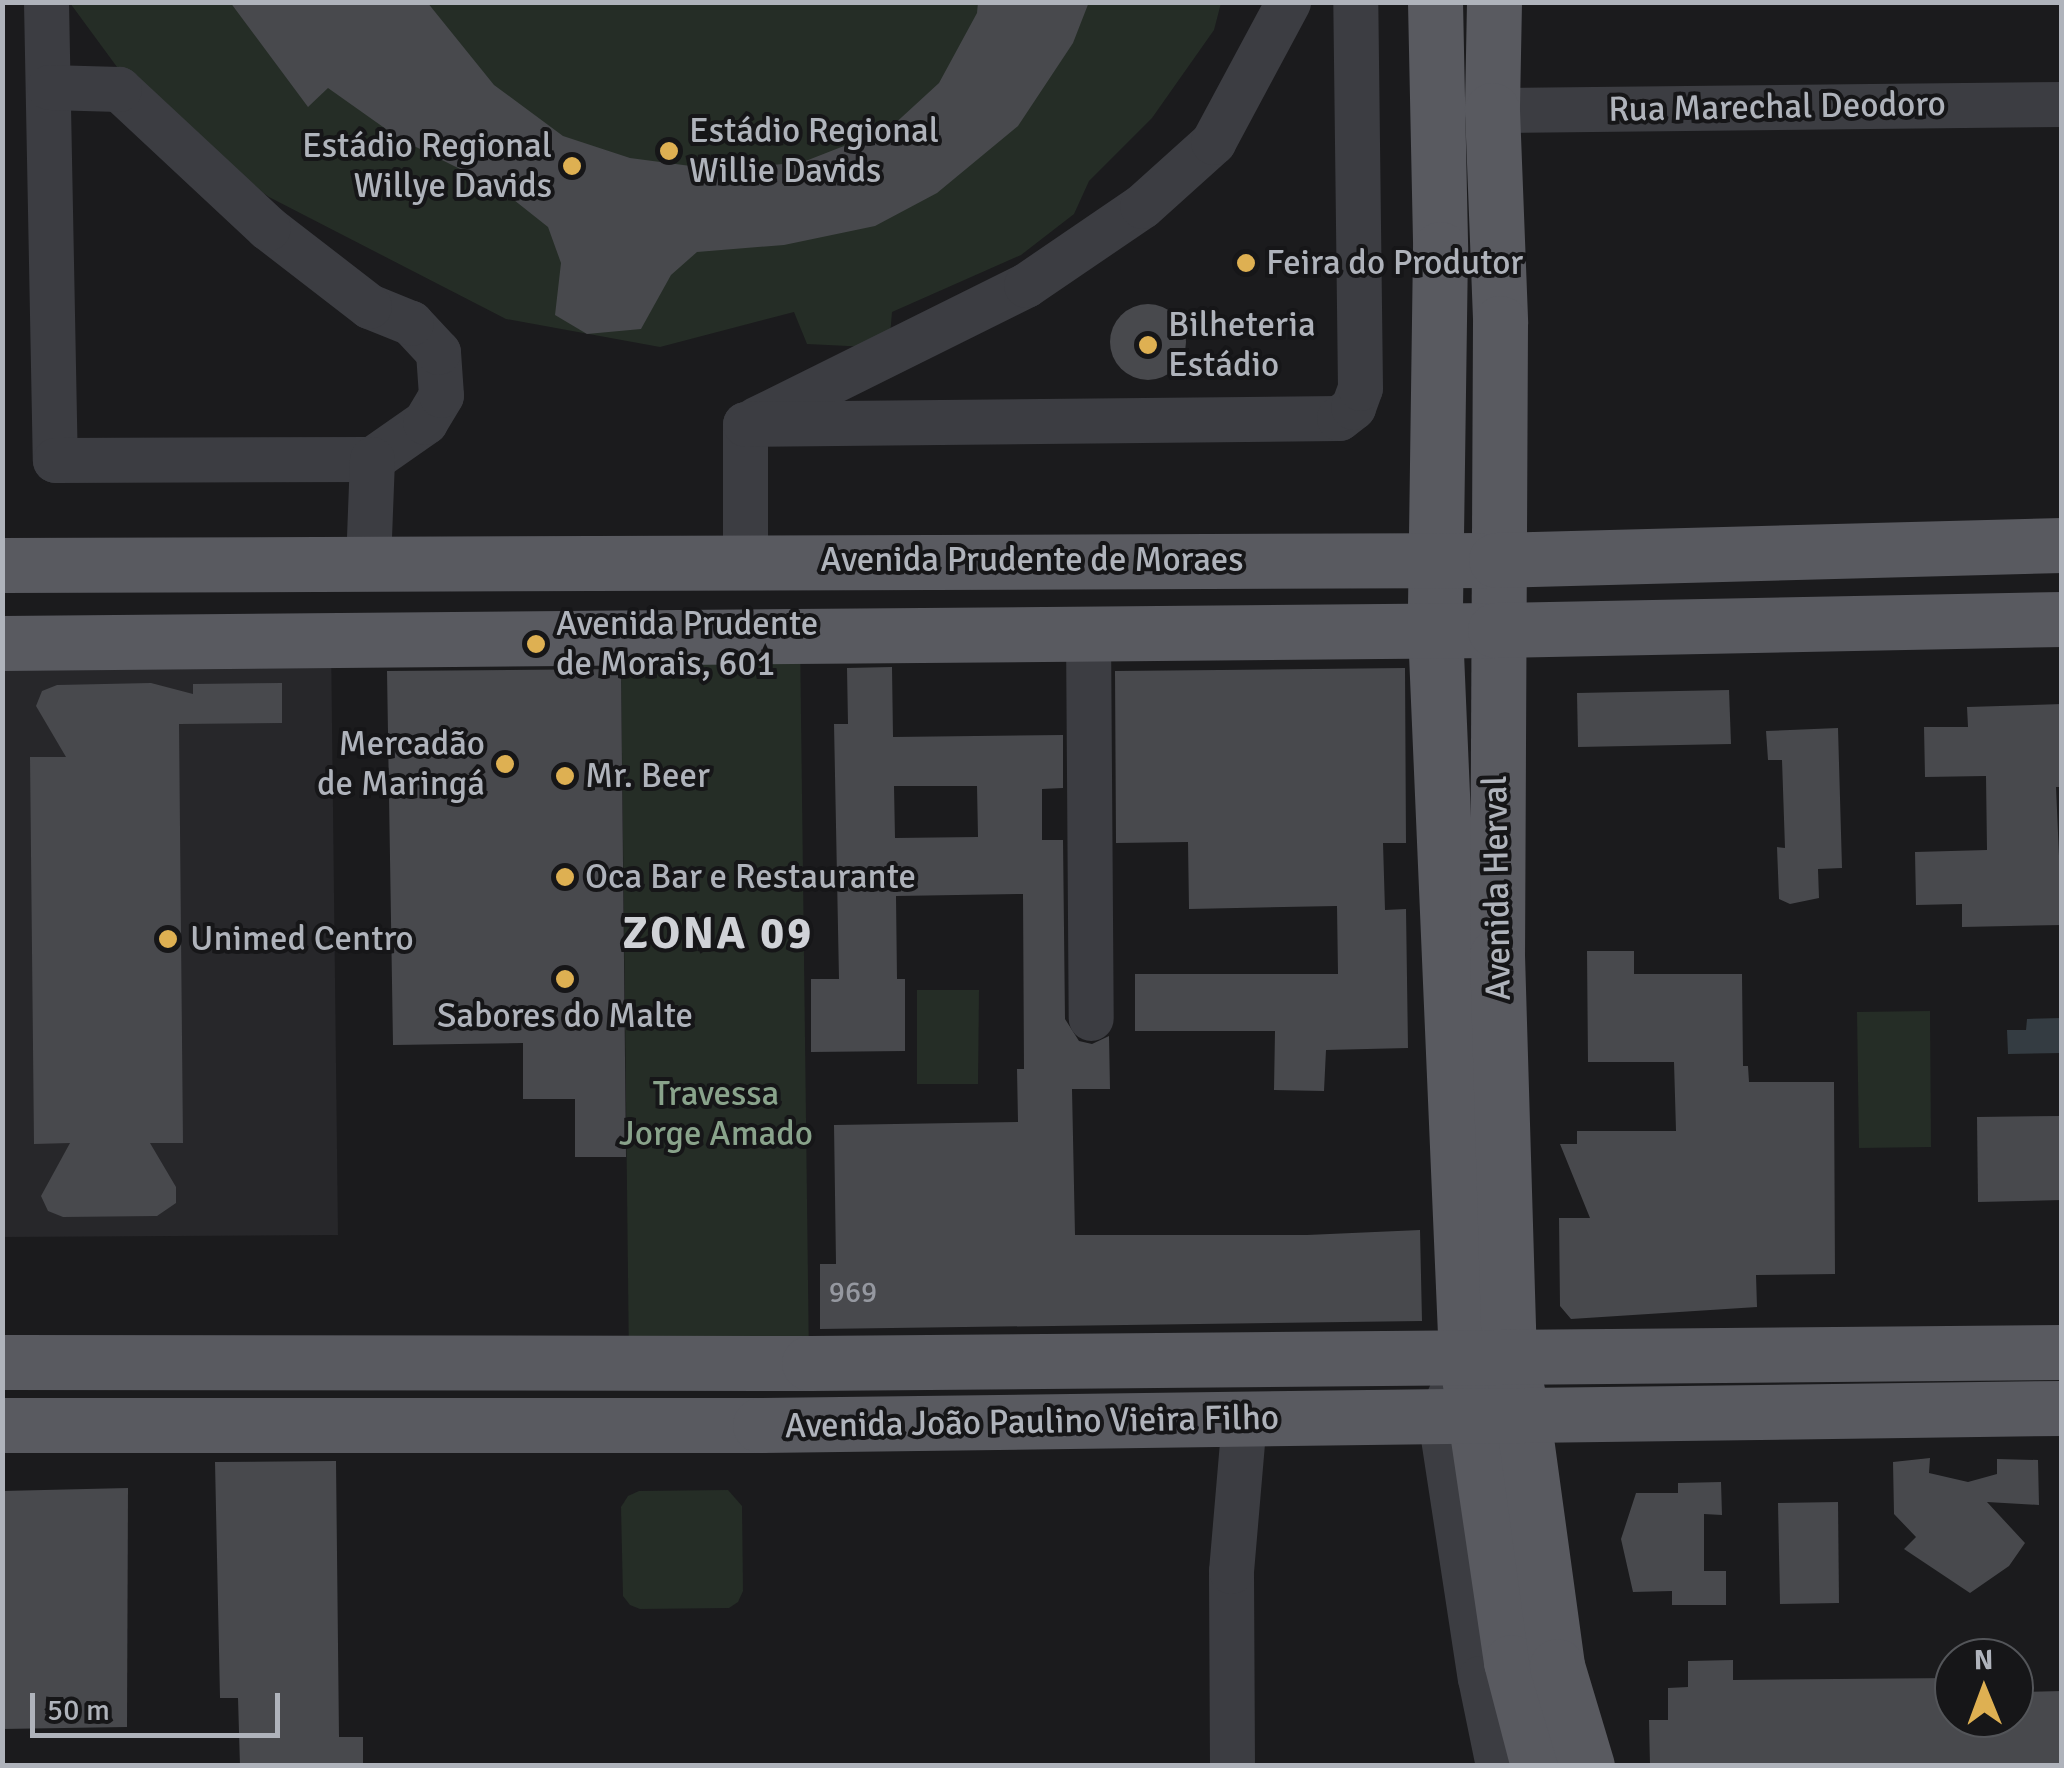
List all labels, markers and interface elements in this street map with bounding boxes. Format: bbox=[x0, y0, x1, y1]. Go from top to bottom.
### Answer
street label: Rua Marechal Deodoro bbox=[1608, 83, 1946, 131]
place label: Estádio Regional Willie Davids bbox=[689, 110, 939, 192]
place label: Estádio Regional Willye Davids bbox=[302, 125, 552, 207]
marker: Estádio Regional Willie Davids bbox=[658, 140, 680, 162]
marker: Estádio Regional Willye Davids bbox=[561, 155, 583, 177]
place label: Feira do Produtor bbox=[1266, 242, 1523, 284]
marker: Feira do Produtor bbox=[1235, 252, 1257, 274]
place label: Bilheteria Estádio bbox=[1168, 304, 1316, 386]
marker: Bilheteria Estádio bbox=[1137, 334, 1159, 356]
street label: Avenida Prudente de Moraes bbox=[820, 539, 1244, 581]
place label: Avenida Prudente de Morais, 601 bbox=[556, 603, 818, 685]
marker: Avenida Prudente de Morais, 601 bbox=[525, 633, 547, 655]
place label: Mercadão de Maringá bbox=[317, 723, 485, 805]
marker: Mercadão de Maringá bbox=[494, 753, 516, 775]
place label: Mr. Beer bbox=[585, 755, 710, 797]
marker: Mr. Beer bbox=[554, 765, 576, 787]
street label: Avenida Herval bbox=[1474, 775, 1520, 1001]
place label: Oca Bar e Restaurante bbox=[585, 856, 916, 898]
marker: Oca Bar e Restaurante bbox=[554, 866, 576, 888]
district label: ZONA 09 bbox=[622, 907, 814, 961]
place label: Unimed Centro bbox=[190, 918, 414, 960]
marker: Unimed Centro bbox=[155, 926, 181, 952]
marker: Sabores do Malte bbox=[554, 968, 576, 990]
place label: Sabores do Malte bbox=[437, 995, 693, 1037]
park label: Travessa Jorge Amado bbox=[619, 1073, 813, 1155]
house number: 969 bbox=[829, 1275, 877, 1311]
street label: Avenida João Paulino Vieira Filho bbox=[785, 1397, 1279, 1447]
north arrow bbox=[1934, 1638, 2034, 1738]
text: N bbox=[1973, 1643, 1994, 1677]
scale bar bbox=[35, 1673, 285, 1735]
text: 50 m bbox=[47, 1692, 110, 1729]

